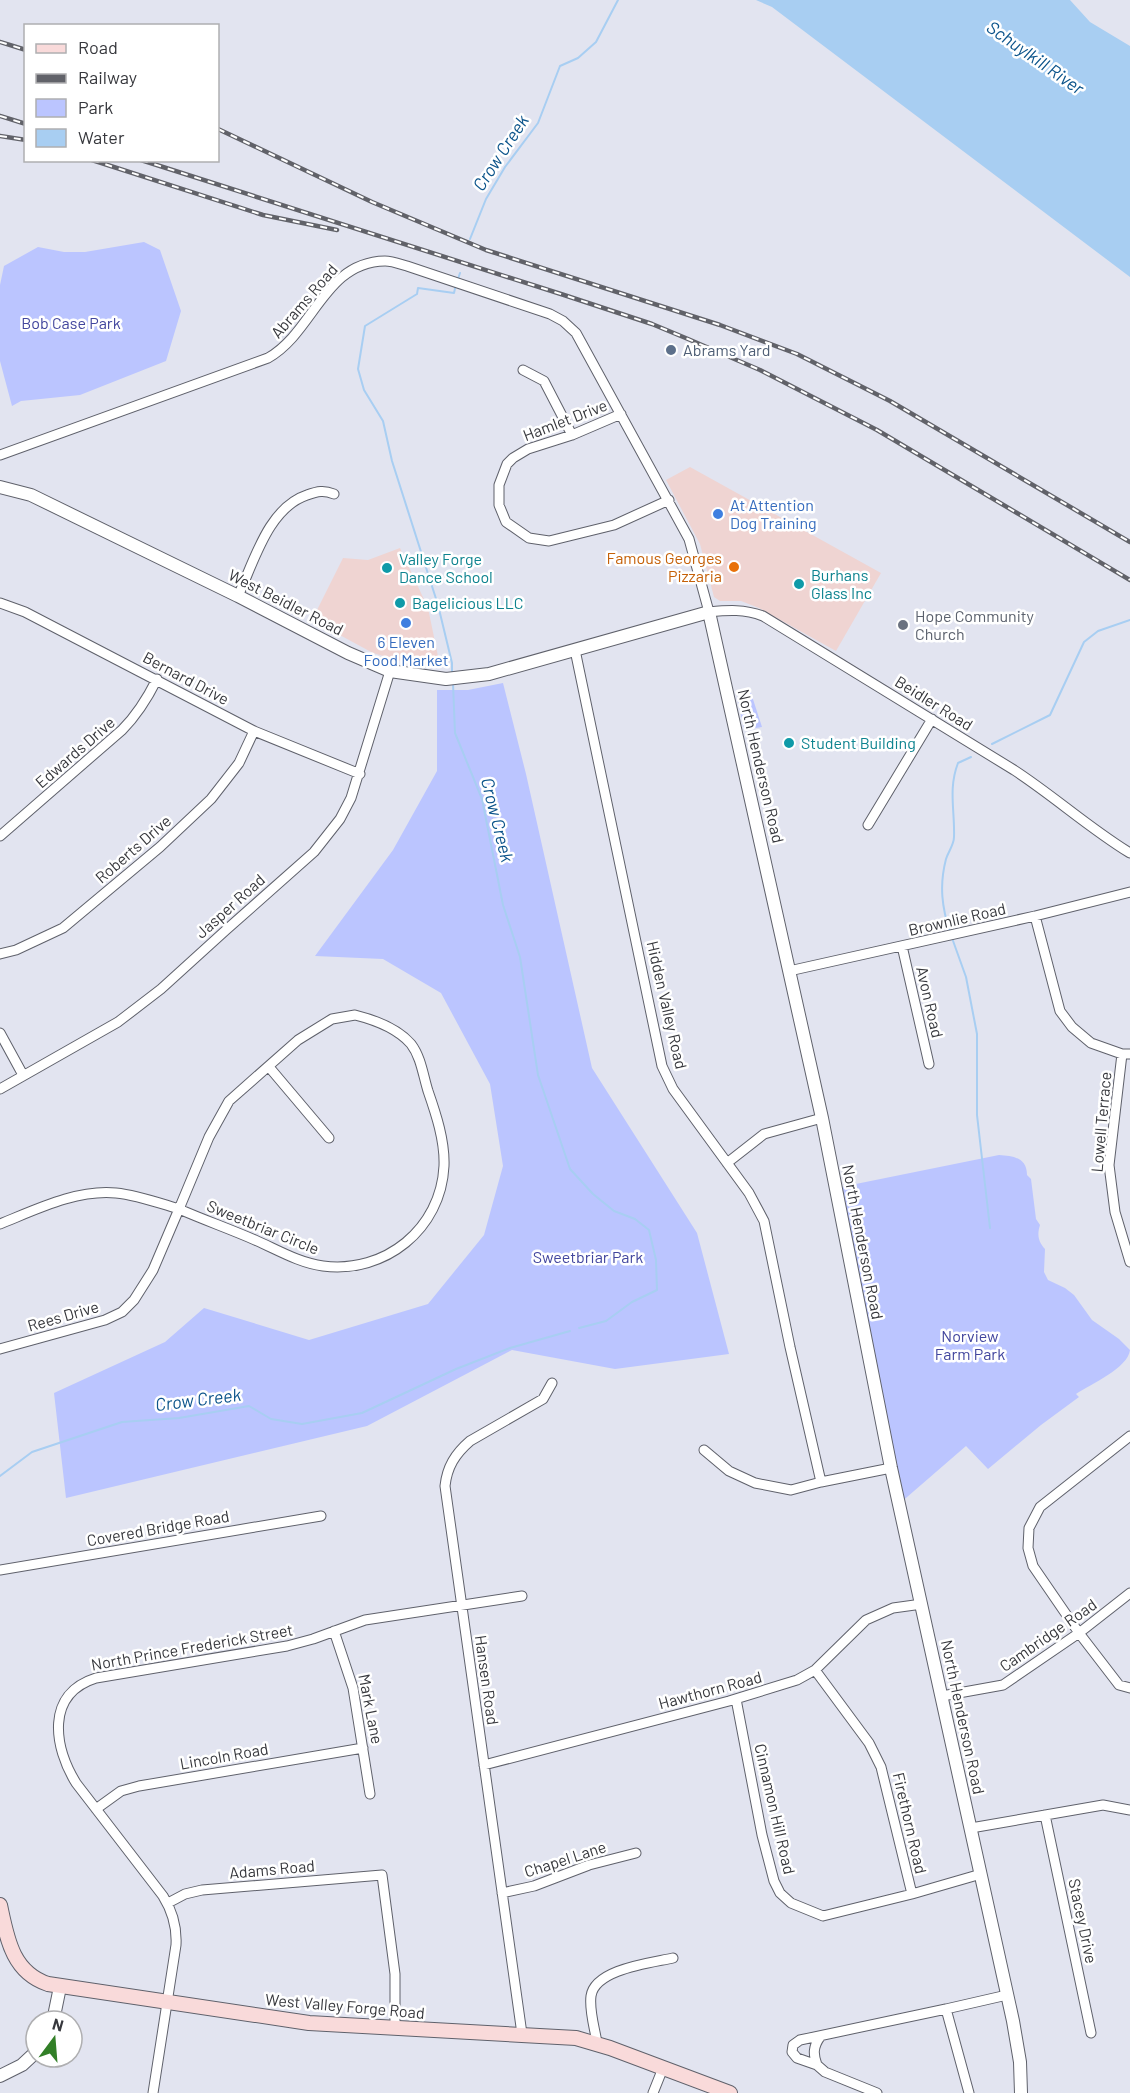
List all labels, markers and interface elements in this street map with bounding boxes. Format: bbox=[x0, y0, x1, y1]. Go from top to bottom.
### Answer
water label: Schuylkill River bbox=[983, 16, 1089, 99]
legend bbox=[24, 24, 219, 162]
text: Road bbox=[78, 36, 118, 58]
text: Railway bbox=[78, 66, 137, 88]
text: Park bbox=[78, 96, 113, 118]
water label: Crow Creek bbox=[467, 110, 533, 195]
text: Water bbox=[78, 126, 125, 148]
street label: Abrams Road bbox=[266, 260, 341, 342]
park label: Bob Case Park bbox=[21, 313, 121, 332]
place label: Abrams Yard bbox=[683, 340, 771, 359]
marker: Abrams Yard bbox=[664, 343, 678, 357]
street label: Hamlet Drive bbox=[520, 395, 610, 444]
place label: At Attention Dog Training bbox=[730, 495, 817, 532]
marker: At Attention Dog Training bbox=[711, 507, 725, 521]
place label: Famous Georges Pizzaria bbox=[607, 548, 722, 585]
place label: Valley Forge Dance School bbox=[399, 549, 493, 586]
marker: Famous Georges Pizzaria bbox=[727, 560, 741, 574]
marker: Valley Forge Dance School bbox=[380, 561, 394, 575]
street label: West Beidler Road bbox=[226, 564, 347, 639]
place label: Burhans Glass Inc bbox=[811, 565, 872, 602]
marker: Burhans Glass Inc bbox=[792, 577, 806, 591]
place label: Bagelicious LLC bbox=[412, 593, 523, 612]
marker: Bagelicious LLC bbox=[393, 596, 407, 610]
place label: Hope Community Church bbox=[915, 606, 1035, 643]
marker: 6 Eleven Food Market bbox=[399, 616, 413, 630]
marker: Hope Community Church bbox=[896, 618, 910, 632]
place label: 6 Eleven Food Market bbox=[363, 632, 449, 669]
street label: Bernard Drive bbox=[140, 647, 232, 708]
street label: Beidler Road bbox=[892, 671, 977, 734]
street label: North Henderson Road bbox=[735, 687, 788, 845]
street label: Edwards Drive bbox=[31, 712, 118, 791]
place label: Student Building bbox=[801, 733, 916, 752]
marker: Student Building bbox=[782, 736, 796, 750]
water label: Crow Creek bbox=[477, 775, 519, 865]
street label: Roberts Drive bbox=[91, 811, 174, 887]
street label: Jasper Road bbox=[191, 870, 268, 942]
street label: Brownlie Road bbox=[906, 898, 1007, 939]
street label: Hidden Valley Road bbox=[644, 939, 691, 1071]
street label: Avon Road bbox=[913, 964, 948, 1039]
street label: Lowell Terrace bbox=[1087, 1071, 1114, 1173]
street label: North Henderson Road bbox=[839, 1163, 888, 1321]
street label: Sweetbriar Circle bbox=[204, 1195, 322, 1258]
park label: Sweetbriar Park bbox=[533, 1247, 643, 1266]
street label: Rees Drive bbox=[25, 1296, 101, 1335]
park label: Norview Farm Park bbox=[935, 1326, 1005, 1363]
water label: Crow Creek bbox=[154, 1383, 242, 1415]
street label: Covered Bridge Road bbox=[85, 1506, 231, 1549]
street label: Cambridge Road bbox=[996, 1594, 1100, 1675]
street label: North Prince Frederick Street bbox=[89, 1619, 294, 1674]
street label: Hansen Road bbox=[472, 1634, 503, 1726]
street label: North Henderson Road bbox=[938, 1638, 989, 1796]
street label: Hawthorn Road bbox=[656, 1667, 764, 1712]
street label: Mark Lane bbox=[355, 1672, 388, 1746]
street label: Lincoln Road bbox=[178, 1738, 270, 1773]
street label: Cinnamon Hill Road bbox=[751, 1742, 800, 1876]
street label: Firethorn Road bbox=[890, 1770, 931, 1875]
street label: Chapel Lane bbox=[522, 1836, 608, 1881]
street label: Adams Road bbox=[228, 1855, 316, 1882]
street label: Stacey Drive bbox=[1065, 1877, 1102, 1965]
street label: West Valley Forge Road bbox=[265, 1989, 426, 2022]
north arrow bbox=[24, 2009, 84, 2069]
text: N bbox=[51, 2014, 66, 2035]

